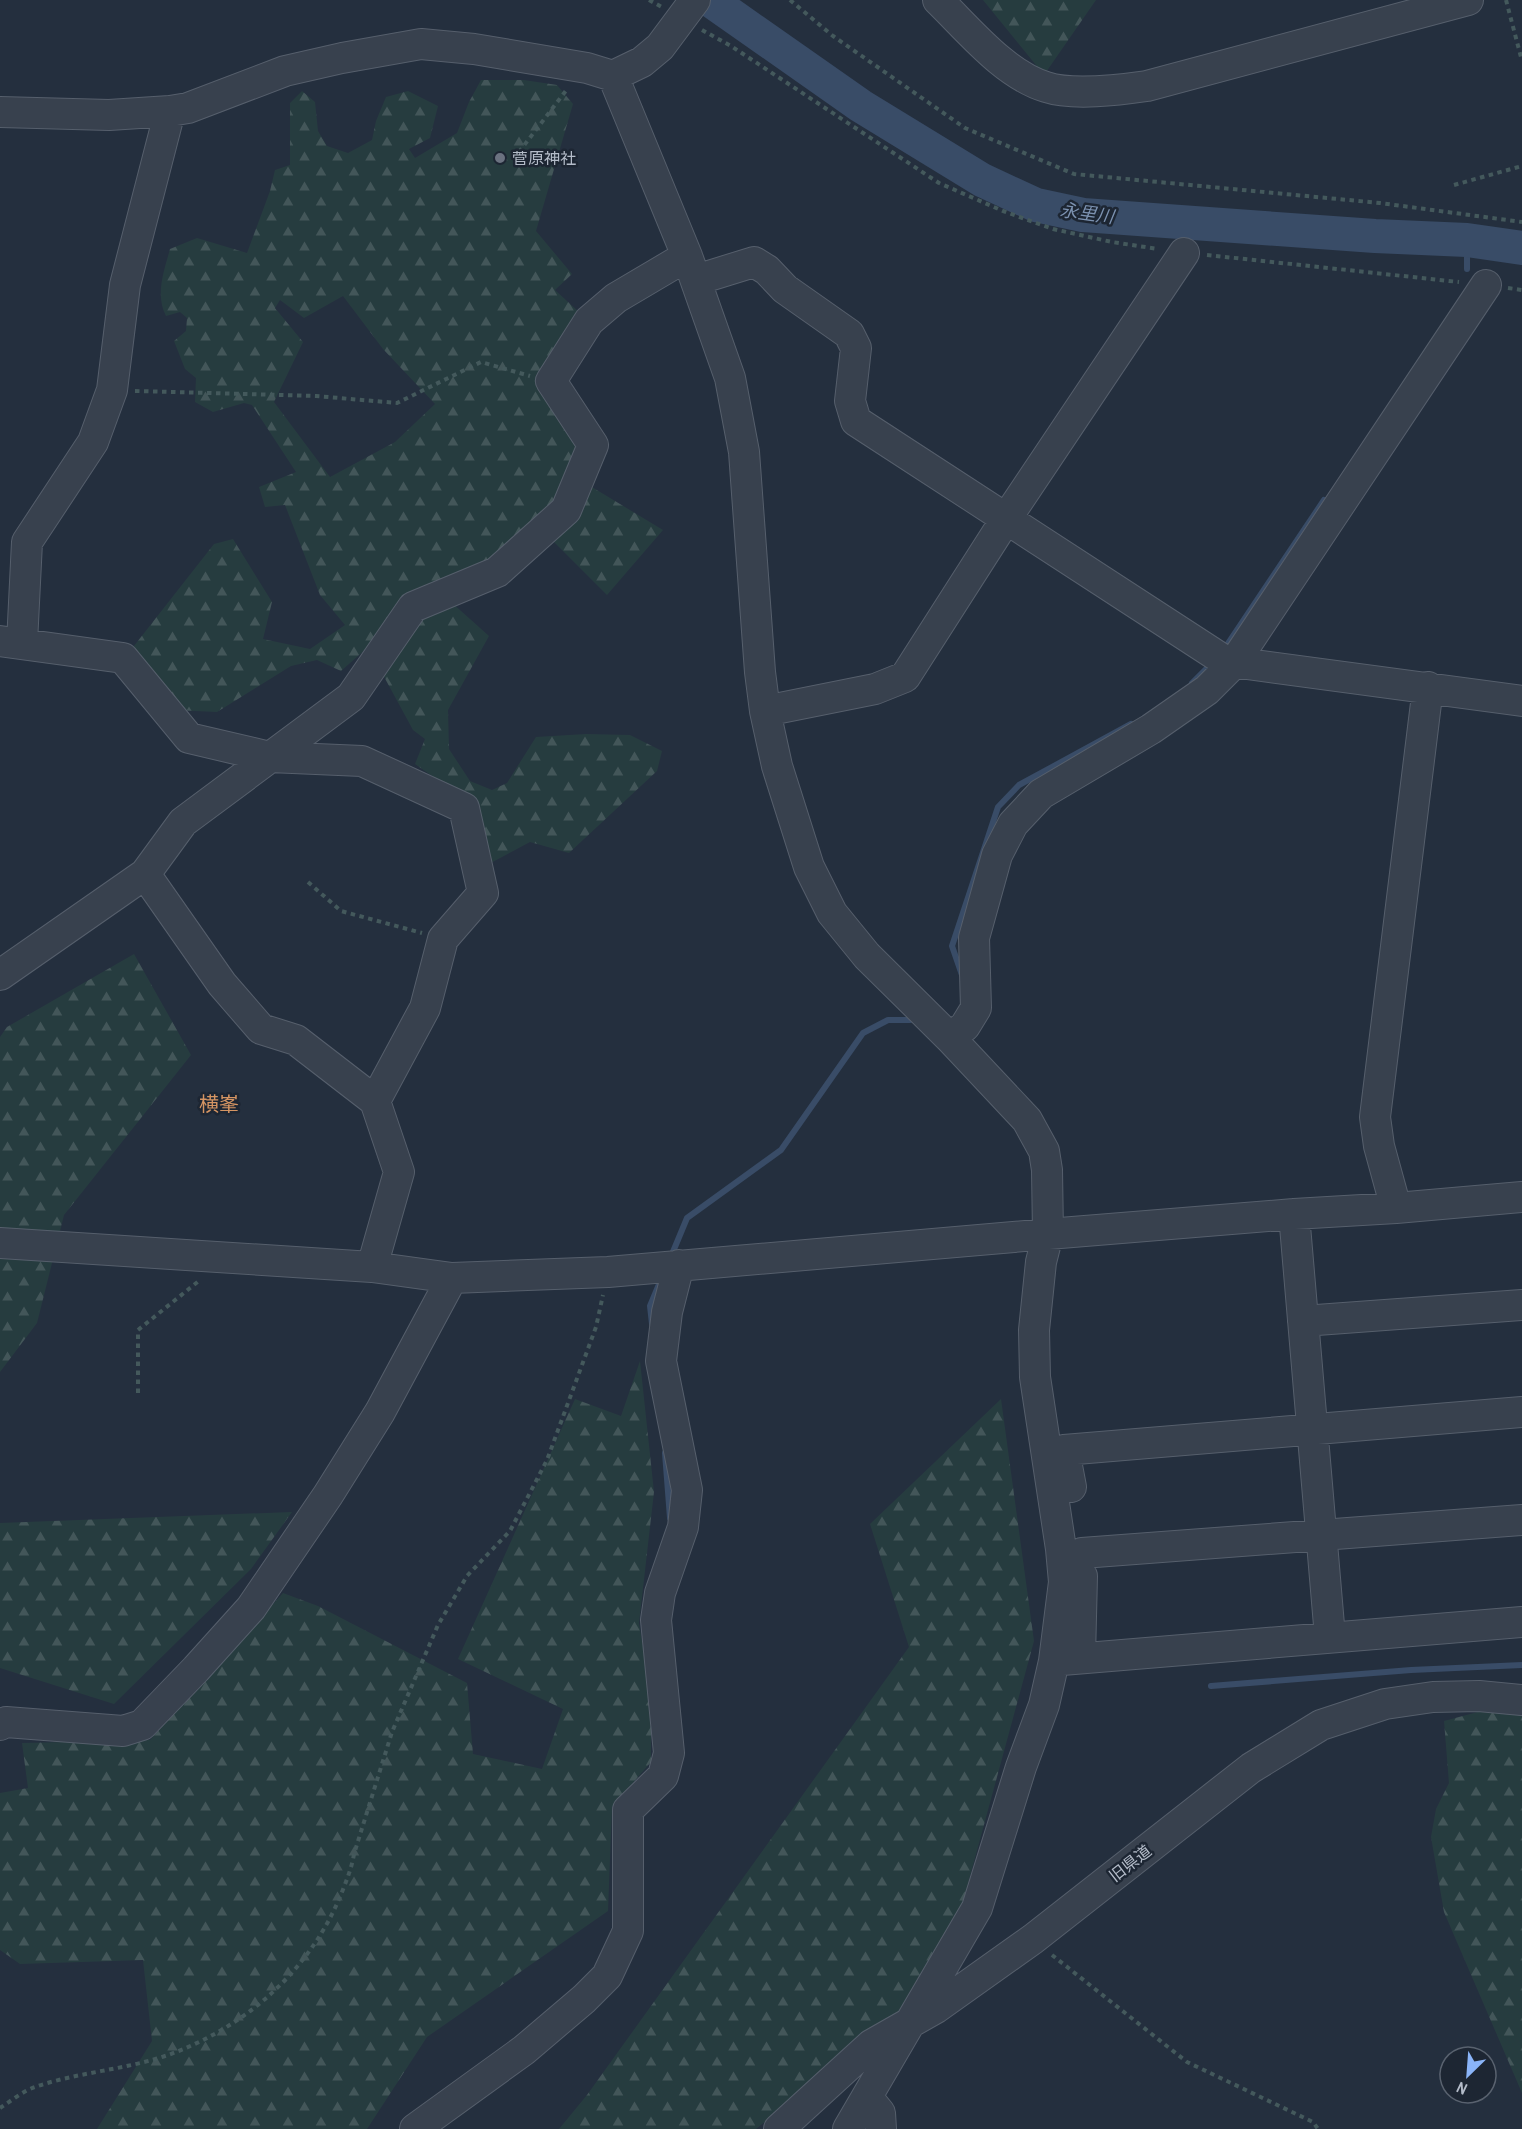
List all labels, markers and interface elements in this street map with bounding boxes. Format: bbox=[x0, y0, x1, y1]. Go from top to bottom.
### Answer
place label: 菅原神社 bbox=[512, 147, 576, 169]
marker: 菅原神社 bbox=[493, 151, 507, 165]
water label: 永里川 bbox=[1059, 197, 1117, 229]
district label: 横峯 bbox=[199, 1090, 239, 1117]
street label: 旧県道 bbox=[1104, 1840, 1156, 1886]
north arrow bbox=[1438, 2045, 1498, 2105]
text: N bbox=[1453, 2077, 1471, 2101]

